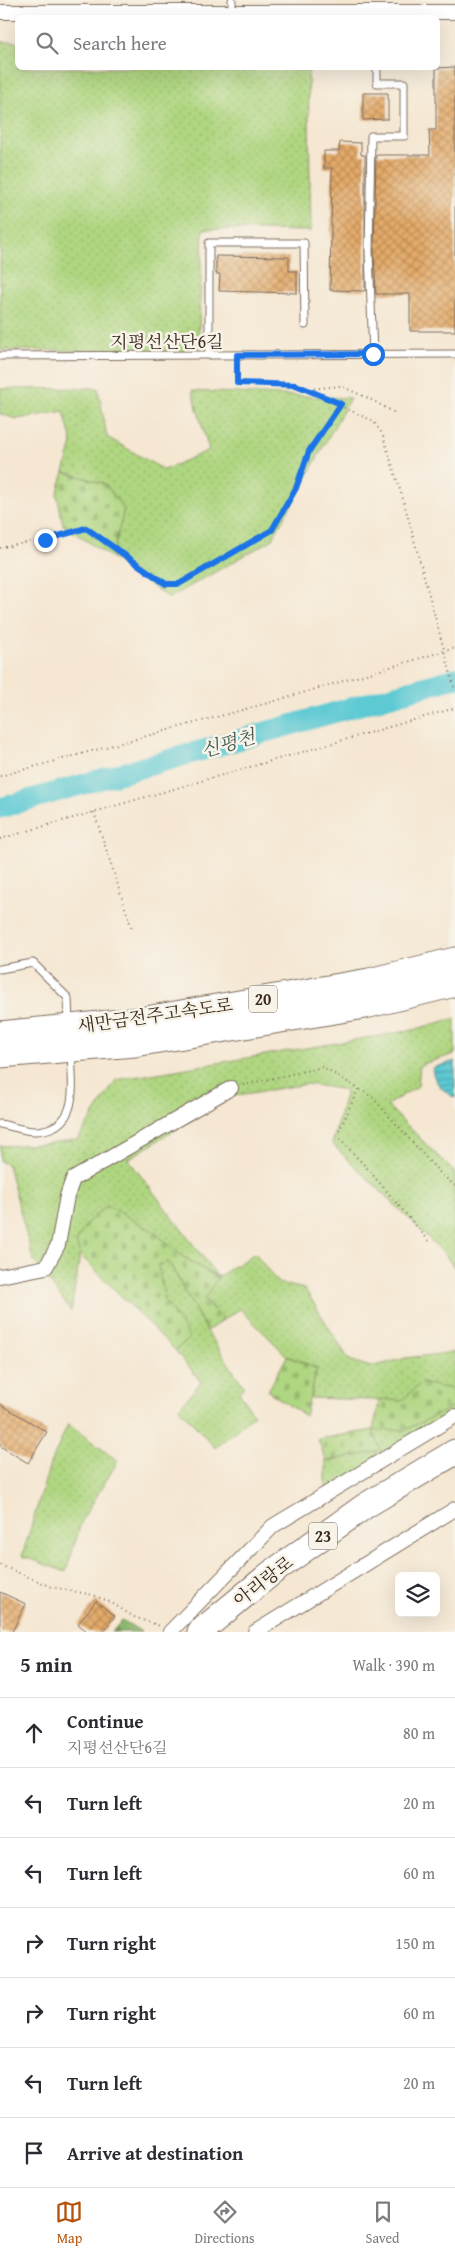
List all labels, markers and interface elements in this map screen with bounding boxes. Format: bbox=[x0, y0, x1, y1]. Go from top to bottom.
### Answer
search box bbox=[15, 15, 440, 70]
icon: search bbox=[33, 29, 61, 57]
text: Search here bbox=[73, 29, 167, 57]
street label: 지평선산단6길 bbox=[111, 328, 224, 355]
route start bbox=[362, 343, 385, 366]
route end bbox=[34, 529, 57, 552]
water label: 신평천 bbox=[198, 722, 260, 764]
road number: 20 bbox=[249, 986, 277, 1012]
street label: 새만금전주고속도로 bbox=[76, 991, 234, 1039]
road number: 23 bbox=[309, 1522, 337, 1550]
street label: 아리랑로 bbox=[227, 1549, 299, 1613]
map controls bbox=[395, 1572, 440, 1617]
button: layers bbox=[395, 1572, 440, 1617]
text: 5 min bbox=[20, 1649, 72, 1680]
text: Walk · 390 m bbox=[352, 1653, 435, 1677]
text: Continue bbox=[67, 1707, 144, 1735]
icon: ahead bbox=[20, 1719, 48, 1747]
text: 80 m bbox=[403, 1721, 435, 1745]
text: 지평선산단6길 bbox=[67, 1735, 167, 1759]
icon: left bbox=[20, 1789, 48, 1817]
text: Turn left bbox=[67, 1789, 142, 1817]
text: 20 m bbox=[403, 1791, 435, 1815]
icon: left bbox=[20, 1859, 48, 1887]
text: Turn left bbox=[67, 1859, 142, 1887]
text: 60 m bbox=[403, 1861, 435, 1885]
icon: right bbox=[20, 1929, 48, 1957]
text: Turn right bbox=[67, 1929, 156, 1957]
text: 150 m bbox=[395, 1931, 435, 1955]
icon: right bbox=[20, 1999, 48, 2027]
text: Turn right bbox=[67, 1999, 156, 2027]
text: 60 m bbox=[403, 2001, 435, 2025]
icon: left bbox=[20, 2069, 48, 2097]
text: Turn left bbox=[67, 2069, 142, 2097]
text: 20 m bbox=[403, 2071, 435, 2095]
icon: arrive bbox=[20, 2139, 48, 2167]
text: Arrive at destination bbox=[67, 2139, 243, 2167]
tab: Map bbox=[55, 2198, 83, 2248]
tab: Directions bbox=[194, 2198, 255, 2248]
tab: Saved bbox=[366, 2198, 400, 2248]

